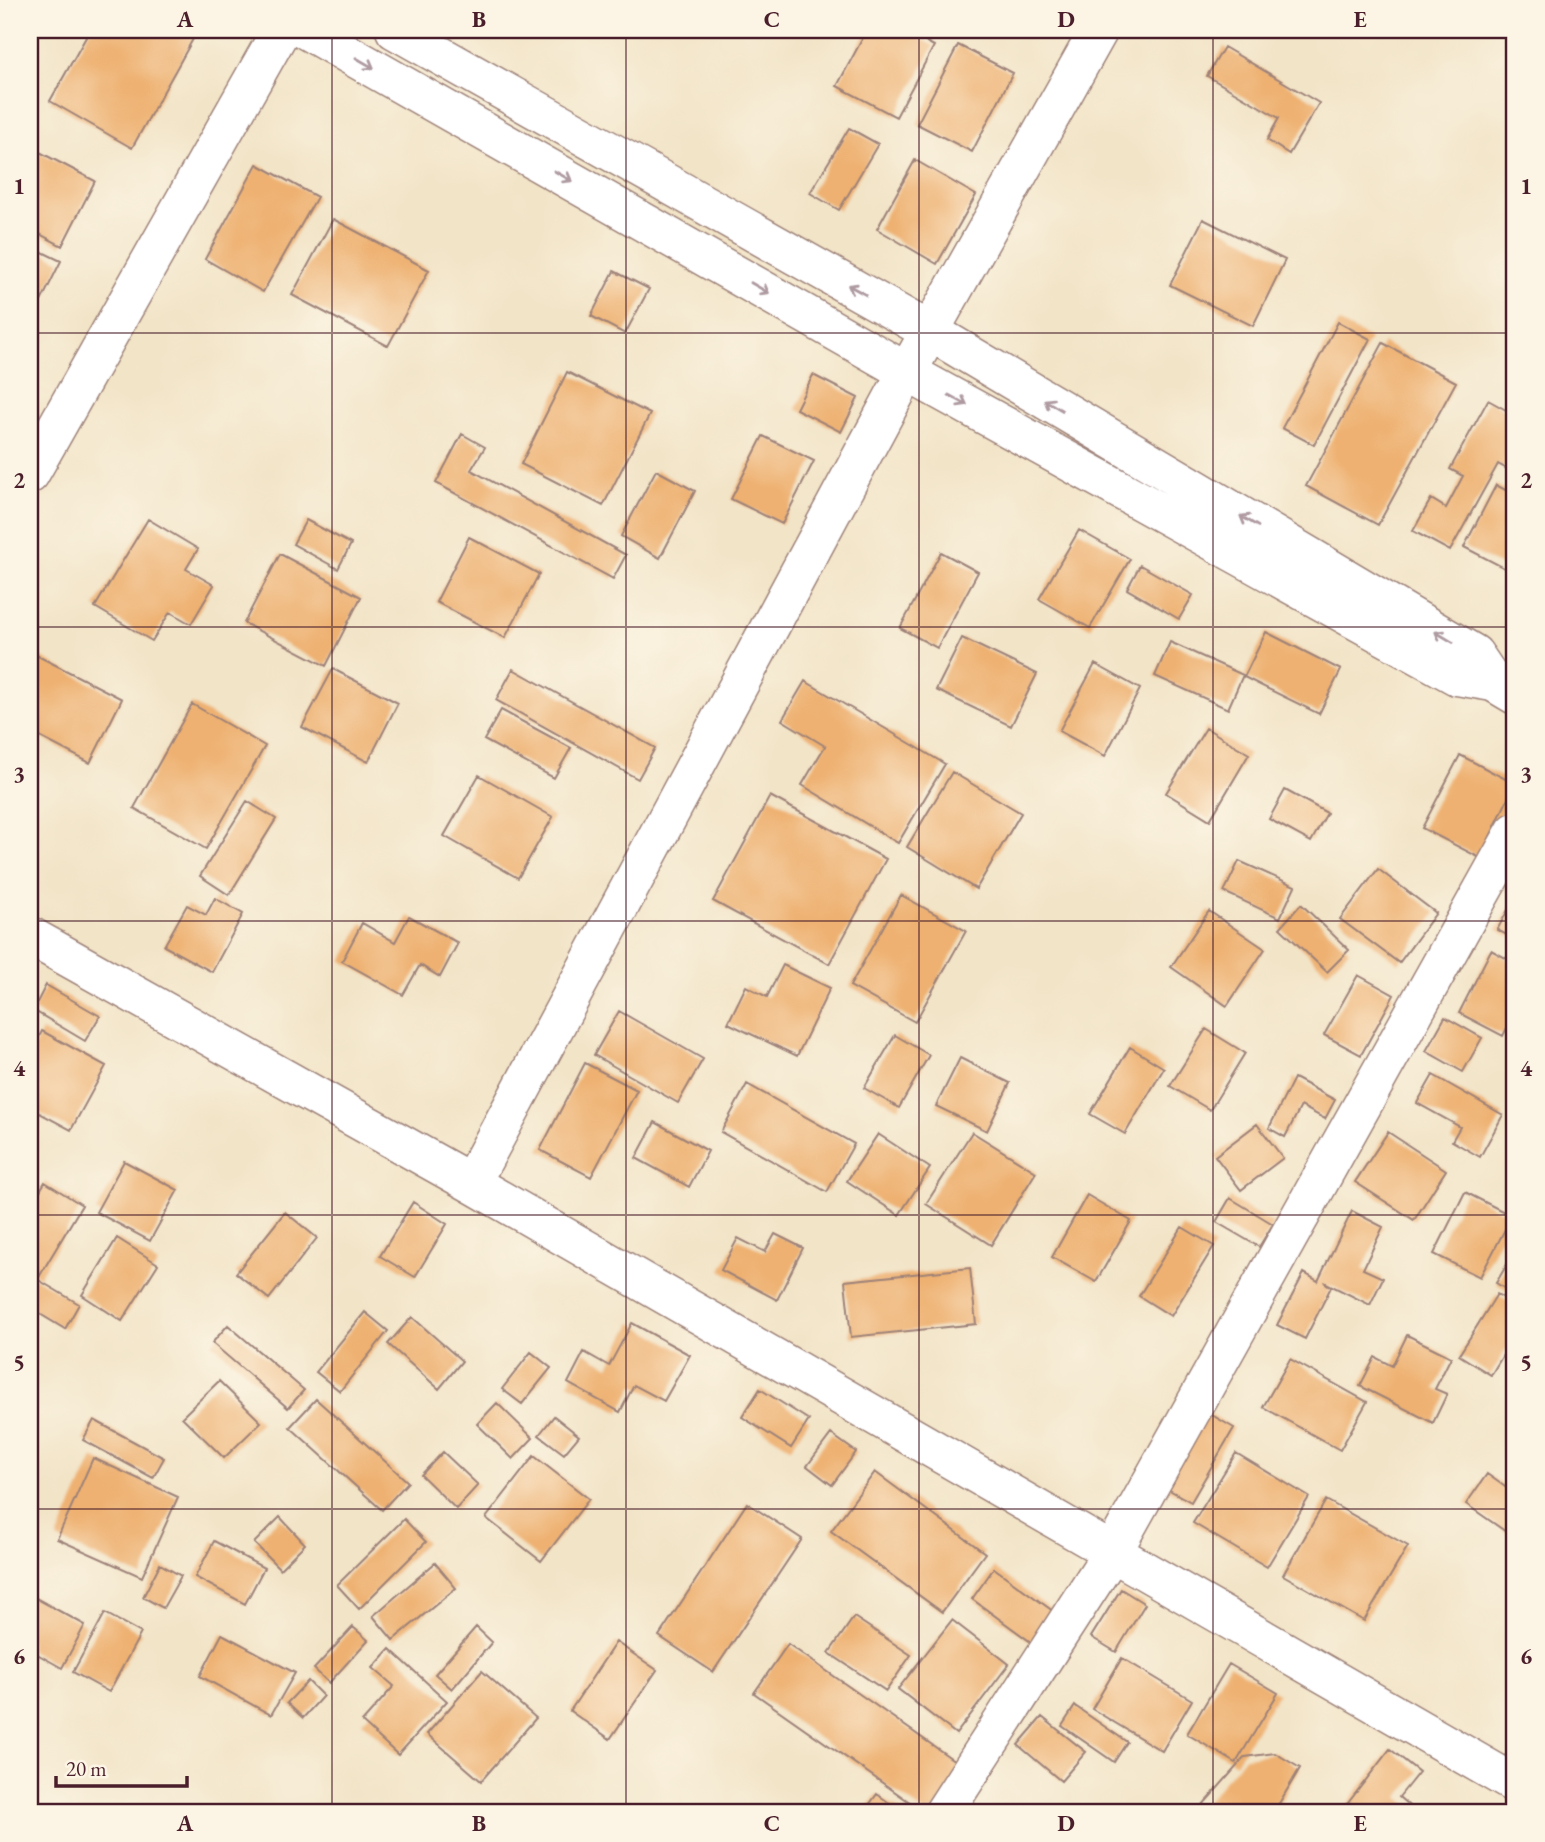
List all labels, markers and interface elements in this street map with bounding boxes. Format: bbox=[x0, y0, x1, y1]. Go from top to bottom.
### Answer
text: A bbox=[176, 4, 194, 34]
text: B bbox=[472, 4, 486, 34]
text: C bbox=[764, 4, 780, 34]
text: D bbox=[1057, 4, 1075, 34]
text: E bbox=[1353, 4, 1367, 34]
one-way arrow bbox=[355, 57, 375, 71]
one-way arrow bbox=[552, 169, 572, 183]
text: 1 bbox=[13, 171, 25, 201]
text: 1 bbox=[1520, 171, 1532, 201]
one-way arrow bbox=[750, 282, 770, 296]
one-way arrow bbox=[847, 283, 867, 297]
one-way arrow bbox=[948, 393, 968, 407]
one-way arrow bbox=[1044, 398, 1064, 412]
text: 2 bbox=[13, 465, 25, 495]
text: 2 bbox=[1520, 465, 1532, 495]
one-way arrow bbox=[1239, 514, 1259, 528]
one-way arrow bbox=[1435, 630, 1455, 644]
text: 3 bbox=[13, 759, 25, 789]
text: 3 bbox=[1520, 759, 1532, 789]
text: 4 bbox=[13, 1053, 26, 1083]
text: 4 bbox=[1520, 1053, 1533, 1083]
text: 5 bbox=[13, 1347, 25, 1377]
text: 5 bbox=[1520, 1347, 1532, 1377]
text: 6 bbox=[13, 1641, 25, 1671]
text: 6 bbox=[1520, 1641, 1532, 1671]
scale bar bbox=[56, 1744, 187, 1788]
text: 20 m bbox=[66, 1755, 107, 1782]
text: A bbox=[176, 1808, 194, 1838]
text: B bbox=[472, 1808, 486, 1838]
text: C bbox=[764, 1808, 780, 1838]
text: D bbox=[1057, 1808, 1075, 1838]
text: E bbox=[1353, 1808, 1367, 1838]

